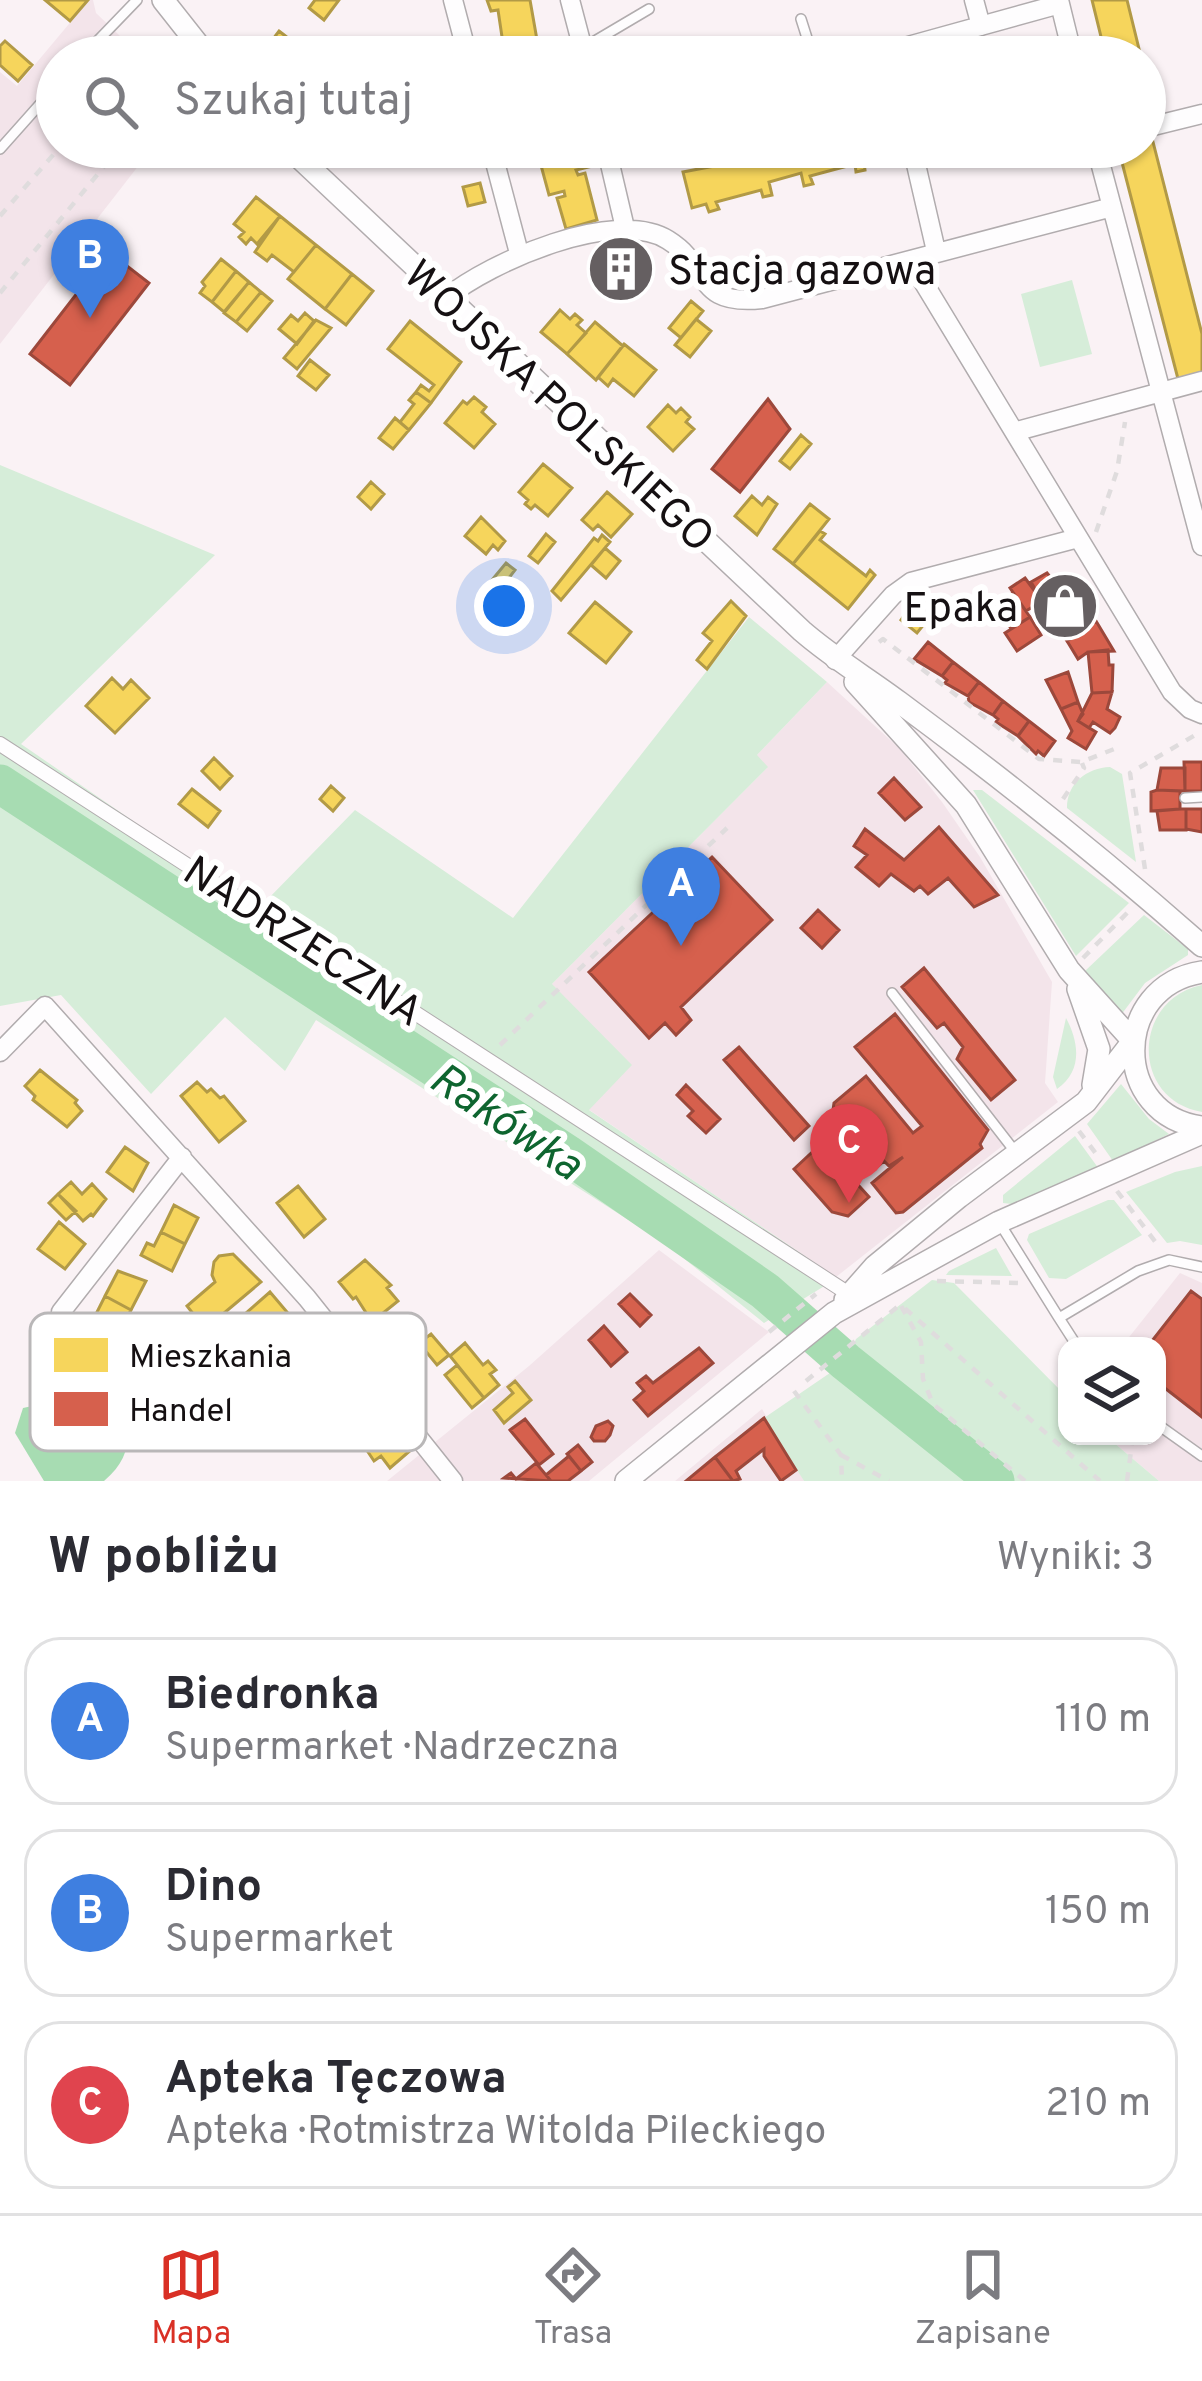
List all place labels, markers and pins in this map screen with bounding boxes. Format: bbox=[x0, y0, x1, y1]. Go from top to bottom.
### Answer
pin: B bbox=[51, 219, 129, 318]
building icon: Stacja gazowa bbox=[586, 234, 656, 304]
place label: Stacja gazowa bbox=[668, 247, 936, 300]
shop icon: Epaka bbox=[1030, 571, 1100, 641]
place label: Epaka bbox=[903, 584, 1018, 637]
pin: A bbox=[642, 847, 720, 946]
pin: C bbox=[810, 1104, 888, 1203]

